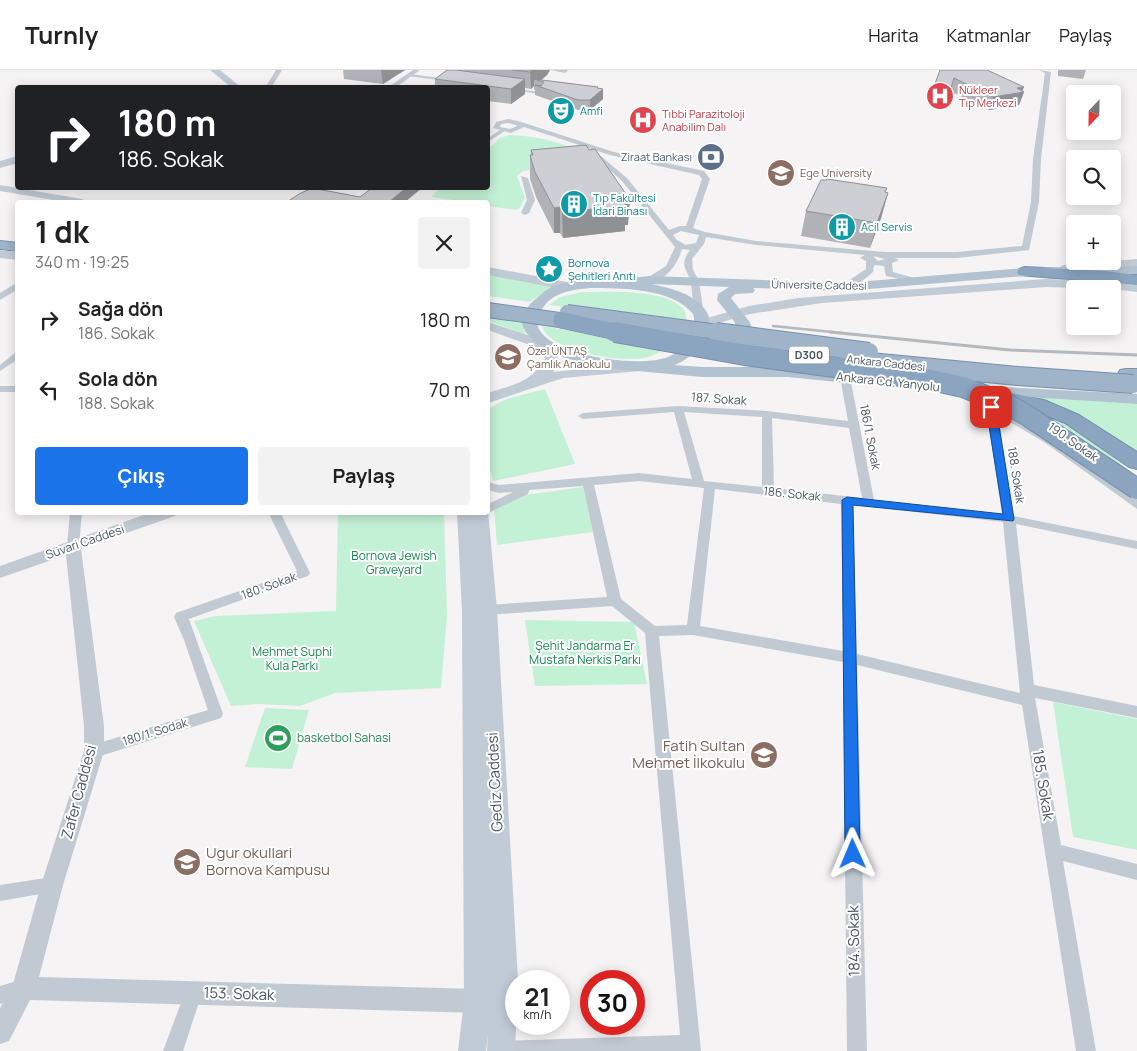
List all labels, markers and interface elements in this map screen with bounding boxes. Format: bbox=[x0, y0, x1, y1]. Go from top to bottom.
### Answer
text: Turnly bbox=[25, 18, 98, 51]
text: Harita bbox=[868, 23, 918, 47]
text: Katmanlar bbox=[946, 23, 1031, 47]
text: Paylaş bbox=[1059, 23, 1112, 47]
hospital icon: Nükleer Tıp Merkezi bbox=[925, 81, 955, 111]
place label: Nükleer Tıp Merkezi bbox=[959, 82, 1017, 110]
north arrow bbox=[1066, 85, 1121, 140]
map controls bbox=[1066, 85, 1121, 335]
theatre icon: Amfi bbox=[546, 96, 576, 126]
text: 180 m bbox=[118, 99, 216, 147]
place label: Amfi bbox=[580, 103, 603, 118]
icon: right bbox=[35, 105, 100, 170]
hospital icon: Tıbbi Parazitoloji Anabilim Dalı bbox=[628, 105, 658, 135]
place label: Tıbbi Parazitoloji Anabilim Dalı bbox=[662, 106, 745, 134]
bank icon: Ziraat Bankası bbox=[696, 142, 726, 172]
text: 186. Sokak bbox=[118, 144, 224, 174]
place label: Ziraat Bankası bbox=[621, 149, 692, 164]
button: search bbox=[1066, 150, 1121, 205]
school or university icon: Ege University bbox=[766, 158, 796, 188]
place label: Ege University bbox=[800, 165, 872, 180]
building icon: Tıp Fakültesi İdari Binası bbox=[559, 189, 589, 219]
place label: Tıp Fakültesi İdari Binası bbox=[593, 190, 656, 218]
text: 1 dk bbox=[35, 211, 89, 252]
building icon: Acil Servis bbox=[827, 212, 857, 242]
button: + bbox=[1066, 215, 1121, 270]
button: close bbox=[418, 217, 470, 269]
place label: Acil Servis bbox=[861, 219, 913, 234]
text: 340 m · 19:25 bbox=[35, 251, 129, 273]
place icon: Bornova Şehitleri Anıtı bbox=[534, 254, 564, 284]
place label: Bornova Şehitleri Anıtı bbox=[568, 255, 636, 283]
street label: Üniversite Caddesi bbox=[771, 276, 867, 293]
button: − bbox=[1066, 280, 1121, 335]
text: Sağa dön bbox=[78, 296, 163, 322]
icon: right bbox=[35, 306, 63, 334]
text: 180 m bbox=[420, 307, 470, 333]
text: 186. Sokak bbox=[78, 322, 155, 344]
school or university icon: Özel ÜNTAŞ Çamlık Anaokulu bbox=[493, 342, 523, 372]
place label: Özel ÜNTAŞ Çamlık Anaokulu bbox=[527, 343, 610, 371]
road number: D300 bbox=[789, 346, 829, 364]
street label: Ankara Caddesi bbox=[846, 351, 926, 374]
text: Sola dön bbox=[78, 366, 158, 392]
street label: Ankara Cd. Yanyolu bbox=[835, 368, 941, 395]
icon: left bbox=[35, 376, 63, 404]
text: 70 m bbox=[429, 377, 470, 403]
pin bbox=[970, 386, 1012, 428]
street label: 187. Sokak bbox=[691, 388, 748, 409]
text: 188. Sokak bbox=[78, 392, 154, 414]
icon: arrive bbox=[977, 393, 1005, 421]
street label: 186/1. Sokak bbox=[856, 403, 885, 472]
street label: 190. Sokak bbox=[1045, 418, 1103, 466]
street label: 188. Sokak bbox=[1004, 445, 1030, 505]
button: Çıkış bbox=[35, 447, 248, 505]
button: Paylaş bbox=[258, 447, 470, 505]
street label: 186. Sokak bbox=[763, 482, 823, 505]
street label: Süvari Caddesi bbox=[43, 520, 126, 563]
park label: Bornova Jewish Graveyard bbox=[351, 547, 437, 578]
street label: 180. Sokak bbox=[239, 567, 300, 603]
park label: Şehit Jandarma Er Mustafa Nerkis Parkı bbox=[529, 637, 641, 668]
park label: Mehmet Suphi Kula Parkı bbox=[252, 643, 332, 674]
street label: 180/1. Sodak bbox=[120, 713, 191, 750]
sports icon: basketbol Sahasi bbox=[263, 723, 293, 753]
place label: basketbol Sahasi bbox=[297, 729, 391, 746]
street label: Gediz Caddesi bbox=[481, 732, 508, 832]
place label: Fatih Sultan Mehmet İlkokulu bbox=[632, 735, 745, 773]
school or university icon: Fatih Sultan Mehmet İlkokulu bbox=[749, 740, 779, 770]
street label: Zafer Caddesi bbox=[56, 742, 101, 841]
street label: 185. Sokak bbox=[1028, 748, 1060, 822]
position arrow bbox=[826, 827, 878, 879]
place label: Ugur okullari Bornova Kampusu bbox=[206, 842, 330, 880]
school or university icon: Ugur okullari Bornova Kampusu bbox=[172, 847, 202, 877]
street label: 184. Sokak bbox=[842, 905, 865, 977]
speed limit sign: 30 bbox=[580, 970, 645, 1035]
text: 21 bbox=[525, 979, 550, 1014]
street label: 153. Sokak bbox=[203, 982, 275, 1005]
text: km/h bbox=[524, 1006, 551, 1023]

